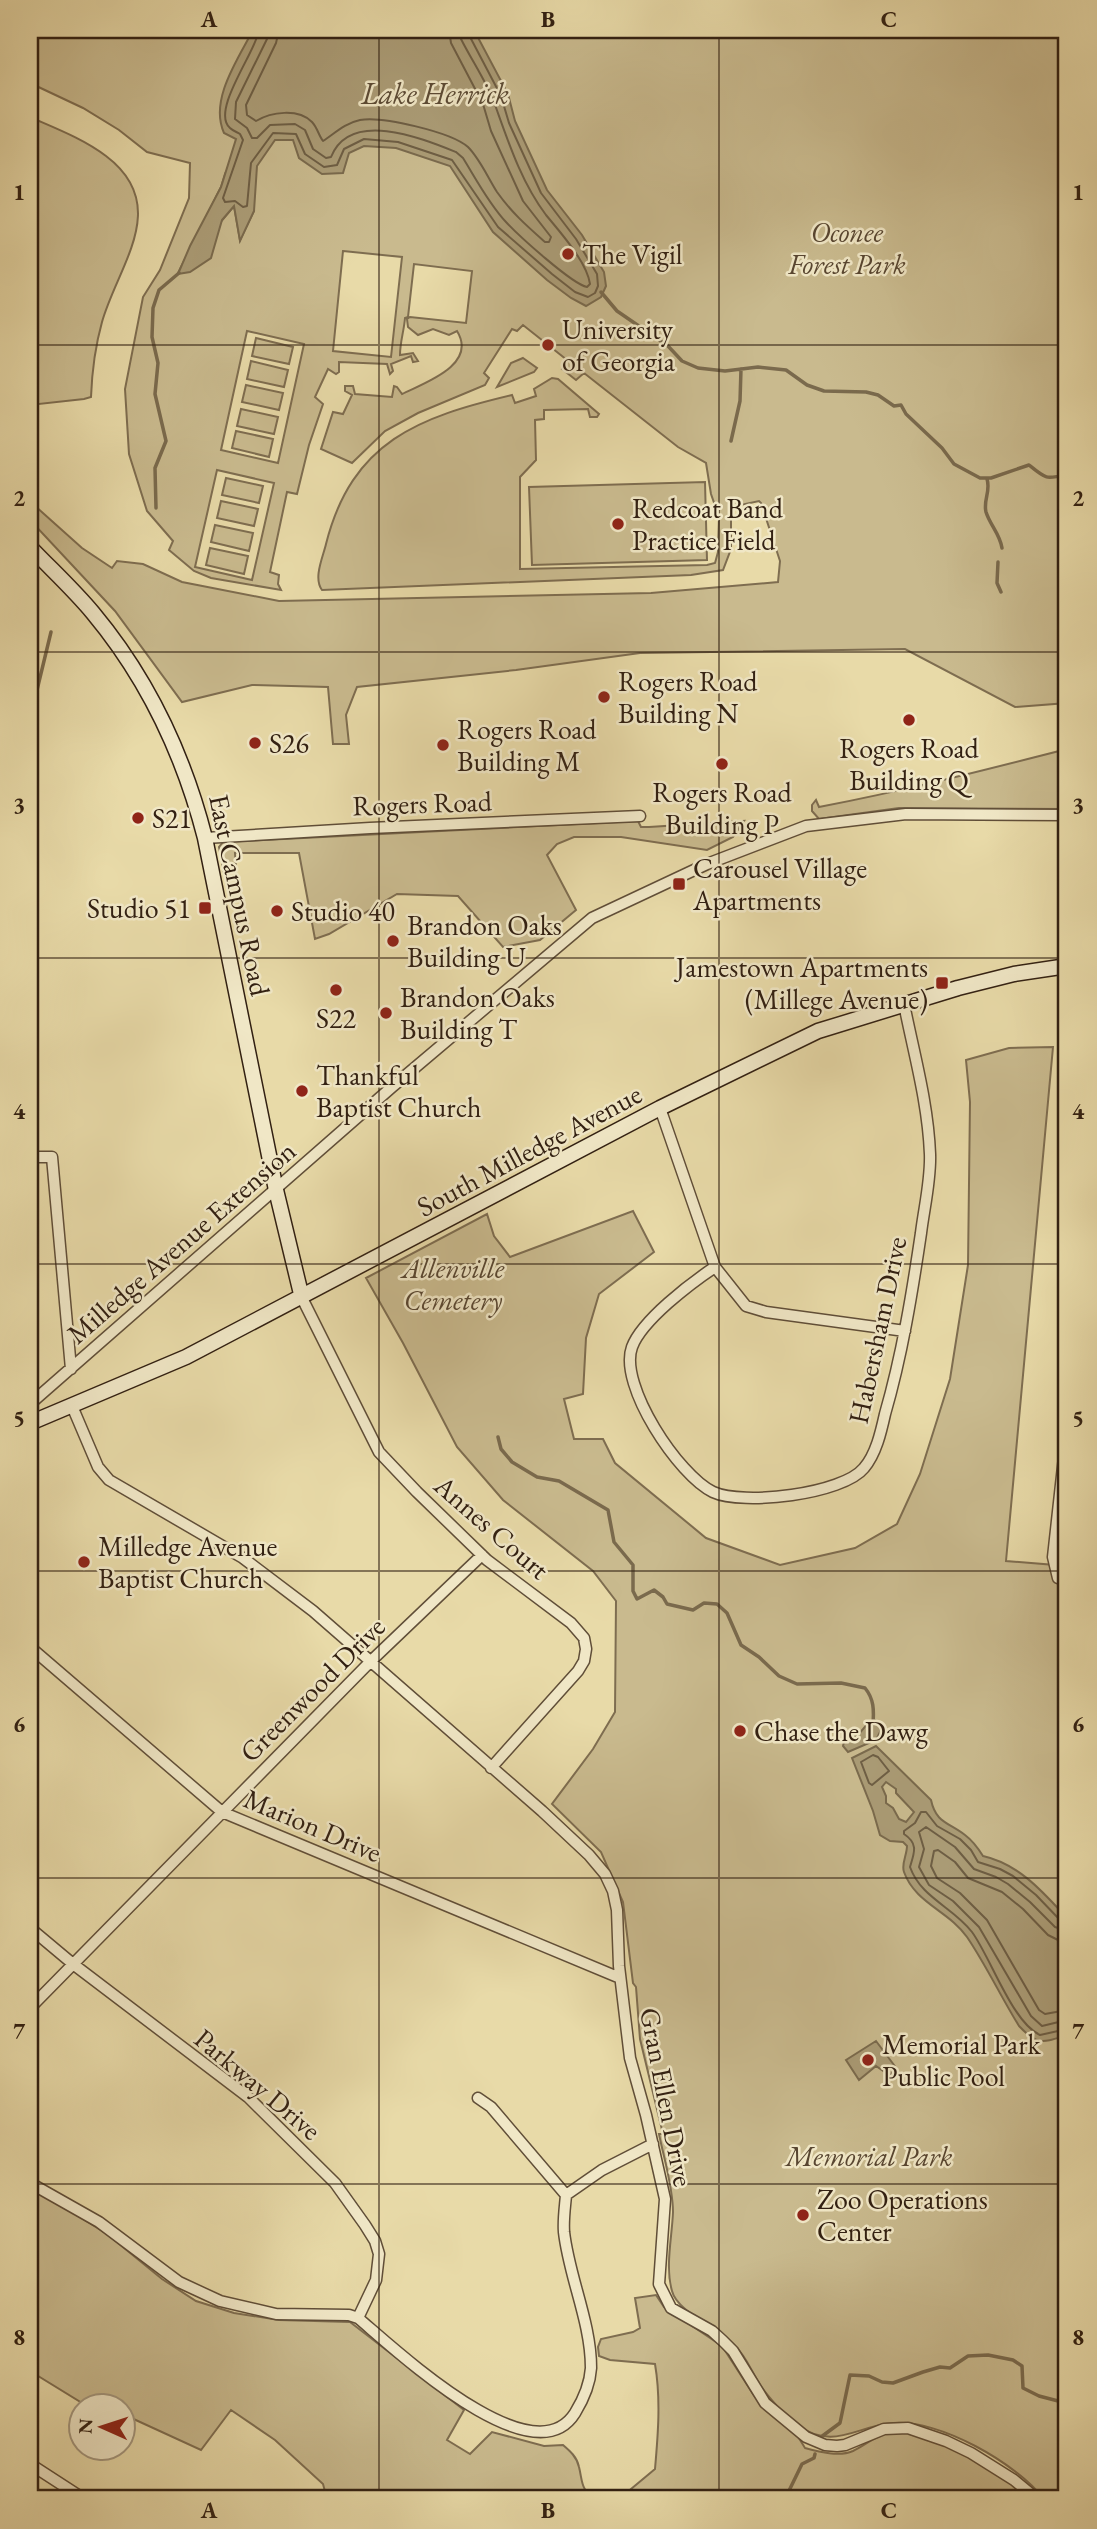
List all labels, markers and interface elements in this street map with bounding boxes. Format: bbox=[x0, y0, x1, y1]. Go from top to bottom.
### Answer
text: A bbox=[200, 4, 218, 34]
text: B bbox=[541, 4, 555, 34]
text: C bbox=[881, 4, 897, 34]
water label: Lake Herrick bbox=[360, 74, 509, 113]
text: 1 bbox=[13, 177, 25, 207]
text: 1 bbox=[1072, 177, 1084, 207]
park label: Oconee Forest Park bbox=[787, 214, 906, 282]
place label: The Vigil bbox=[582, 236, 683, 272]
marker: The Vigil bbox=[560, 246, 576, 262]
place label: University of Georgia bbox=[562, 311, 676, 379]
marker: University of Georgia bbox=[540, 337, 556, 353]
text: 2 bbox=[13, 483, 25, 513]
text: 2 bbox=[1072, 483, 1084, 513]
place label: Redcoat Band Practice Field bbox=[632, 490, 784, 558]
marker: Redcoat Band Practice Field bbox=[610, 516, 626, 532]
place label: Rogers Road Building N bbox=[618, 663, 758, 731]
marker: Rogers Road Building N bbox=[596, 689, 612, 705]
place label: Rogers Road Building M bbox=[457, 711, 597, 779]
marker: Rogers Road Building Q bbox=[901, 712, 917, 728]
place label: S26 bbox=[269, 725, 309, 761]
place label: Rogers Road Building Q bbox=[839, 730, 980, 798]
marker: S26 bbox=[247, 735, 263, 751]
marker: Rogers Road Building M bbox=[435, 737, 451, 753]
marker: Rogers Road Building P bbox=[714, 756, 730, 772]
place label: Rogers Road Building P bbox=[652, 774, 793, 842]
street label: Rogers Road bbox=[352, 783, 493, 823]
text: 3 bbox=[13, 790, 25, 820]
text: 3 bbox=[1072, 790, 1084, 820]
street label: East Campus Road bbox=[201, 791, 279, 1000]
place label: S21 bbox=[152, 800, 192, 836]
marker: S21 bbox=[130, 810, 146, 826]
place label: Carousel Village Apartments bbox=[692, 850, 867, 918]
marker: Carousel Village Apartments bbox=[671, 876, 687, 892]
place label: Studio 51 bbox=[87, 890, 191, 926]
place label: Studio 40 bbox=[291, 893, 395, 929]
marker: Studio 51 bbox=[197, 900, 213, 916]
marker: Studio 40 bbox=[269, 903, 285, 919]
place label: Brandon Oaks Building U bbox=[407, 907, 562, 975]
marker: Brandon Oaks Building U bbox=[385, 933, 401, 949]
place label: Jamestown Apartments (Millege Avenue) bbox=[674, 949, 928, 1017]
marker: Jamestown Apartments (Millege Avenue) bbox=[934, 975, 950, 991]
place label: Brandon Oaks Building T bbox=[400, 979, 555, 1047]
marker: S22 bbox=[328, 982, 344, 998]
place label: S22 bbox=[316, 1000, 357, 1036]
marker: Brandon Oaks Building T bbox=[378, 1005, 394, 1021]
place label: Thankful Baptist Church bbox=[316, 1057, 481, 1125]
street label: South Milledge Avenue bbox=[410, 1075, 648, 1225]
marker: Thankful Baptist Church bbox=[294, 1083, 310, 1099]
text: 4 bbox=[13, 1096, 26, 1126]
text: 4 bbox=[1072, 1096, 1085, 1126]
street label: Milledge Avenue Extension bbox=[59, 1133, 303, 1351]
street label: Habersham Drive bbox=[840, 1233, 914, 1427]
park label: Allenville Cemetery bbox=[400, 1250, 505, 1318]
text: 5 bbox=[13, 1403, 25, 1433]
text: 5 bbox=[1072, 1403, 1084, 1433]
street label: Annes Court bbox=[426, 1466, 557, 1587]
place label: Milledge Avenue Baptist Church bbox=[98, 1528, 277, 1596]
marker: Milledge Avenue Baptist Church bbox=[76, 1554, 92, 1570]
street label: Greenwood Drive bbox=[232, 1609, 392, 1769]
text: 6 bbox=[13, 1709, 25, 1739]
text: 6 bbox=[1072, 1709, 1084, 1739]
place label: Chase the Dawg bbox=[754, 1713, 929, 1749]
marker: Chase the Dawg bbox=[732, 1723, 748, 1739]
street label: Marion Drive bbox=[239, 1780, 387, 1870]
street label: Gran Ellen Drive bbox=[632, 2004, 702, 2190]
text: 7 bbox=[13, 2016, 26, 2046]
text: 7 bbox=[1072, 2016, 1085, 2046]
street label: Parkway Drive bbox=[187, 2020, 329, 2148]
place label: Memorial Park Public Pool bbox=[882, 2026, 1042, 2094]
marker: Memorial Park Public Pool bbox=[860, 2052, 876, 2068]
park label: Memorial Park bbox=[784, 2138, 953, 2174]
place label: Zoo Operations Center bbox=[817, 2181, 988, 2249]
marker: Zoo Operations Center bbox=[795, 2207, 811, 2223]
text: 8 bbox=[13, 2322, 25, 2352]
text: 8 bbox=[1072, 2322, 1084, 2352]
north arrow bbox=[66, 2392, 136, 2462]
text: N bbox=[73, 2417, 98, 2434]
text: A bbox=[200, 2495, 218, 2525]
text: B bbox=[541, 2495, 555, 2525]
text: C bbox=[881, 2495, 897, 2525]

